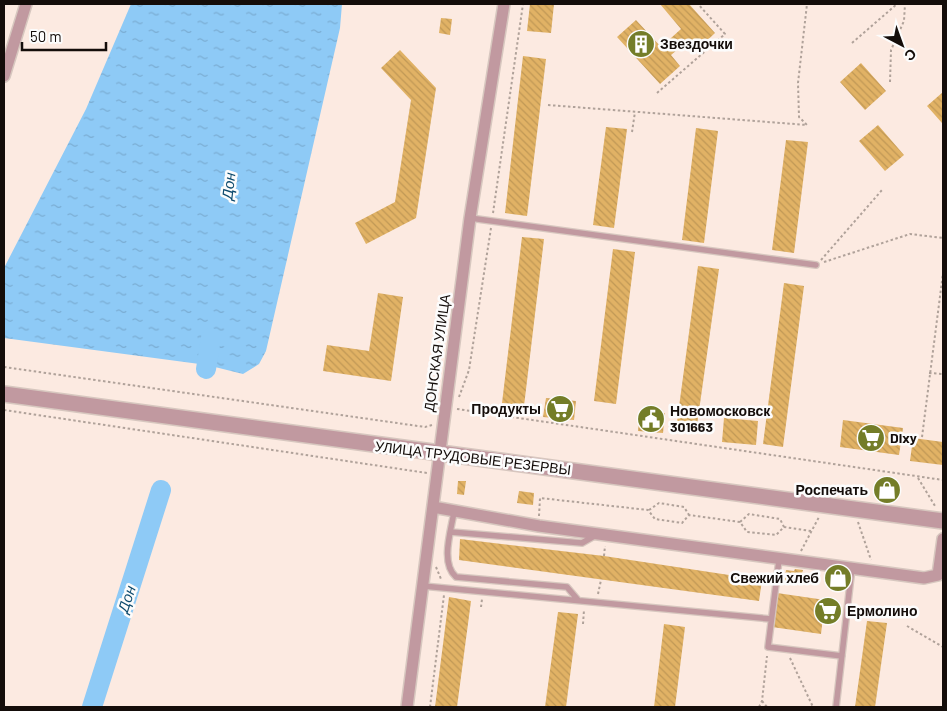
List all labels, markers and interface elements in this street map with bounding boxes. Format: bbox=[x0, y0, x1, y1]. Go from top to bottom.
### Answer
scale bar bbox=[22, 20, 106, 52]
north arrow bbox=[877, 20, 927, 70]
text: 50 m bbox=[30, 27, 62, 45]
building icon: Звездочки bbox=[626, 29, 656, 59]
place label: Звездочки bbox=[660, 35, 733, 52]
text: С bbox=[901, 45, 920, 65]
water label: Дон bbox=[217, 171, 239, 202]
street label: ДОНСКАЯ УЛИЦА bbox=[420, 292, 453, 413]
supermarket icon: Продукты bbox=[545, 394, 575, 424]
place label: Продукты bbox=[471, 400, 541, 417]
place label: Новомосковск 301663 bbox=[670, 402, 771, 435]
public building icon: Новомосковск 301663 bbox=[636, 404, 666, 434]
supermarket icon: Dixy bbox=[856, 423, 886, 453]
place label: Dixy bbox=[890, 429, 917, 446]
street label: УЛИЦА ТРУДОВЫЕ РЕЗЕРВЫ bbox=[374, 437, 572, 478]
shop icon: Роспечать bbox=[872, 475, 902, 505]
place label: Роспечать bbox=[796, 481, 868, 498]
shop icon: Свежий хлеб bbox=[823, 563, 853, 593]
place label: Свежий хлеб bbox=[730, 569, 819, 586]
water label: Дон bbox=[113, 583, 139, 616]
supermarket icon: Ермолино bbox=[813, 596, 843, 626]
place label: Ермолино bbox=[847, 602, 918, 619]

